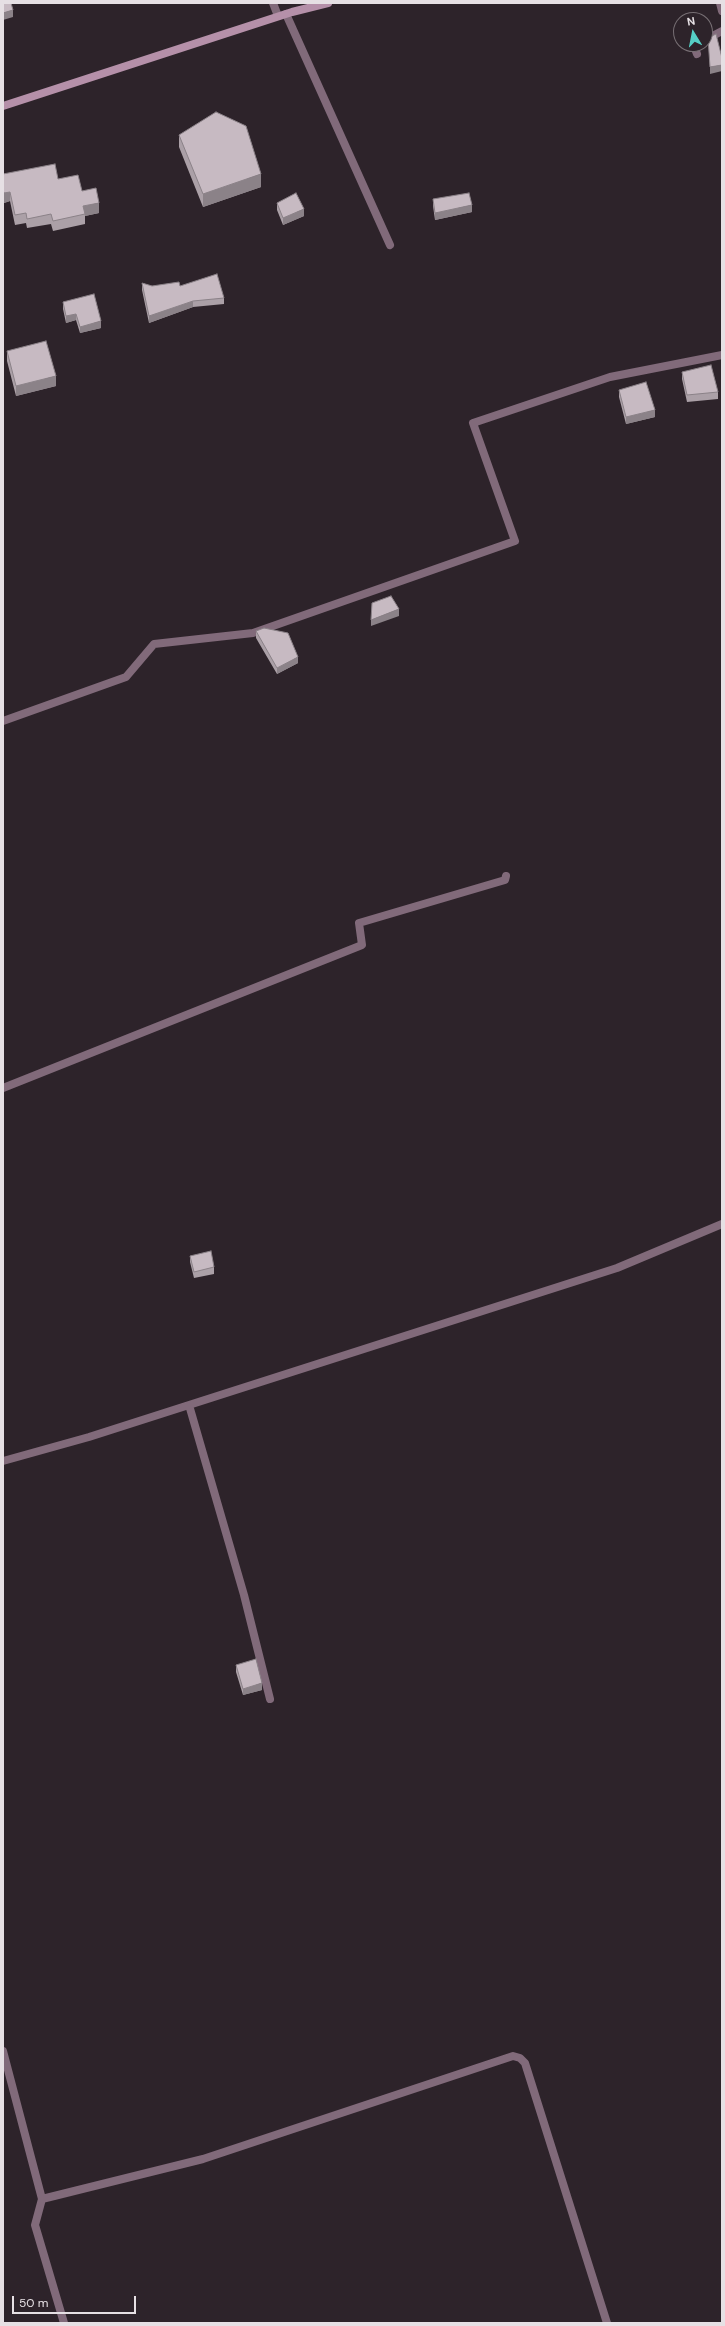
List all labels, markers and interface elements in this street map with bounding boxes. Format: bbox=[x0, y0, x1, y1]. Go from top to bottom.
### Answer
north arrow bbox=[673, 12, 713, 52]
text: N bbox=[686, 14, 696, 29]
scale bar bbox=[14, 2288, 138, 2314]
text: 50 m bbox=[19, 2295, 48, 2311]

